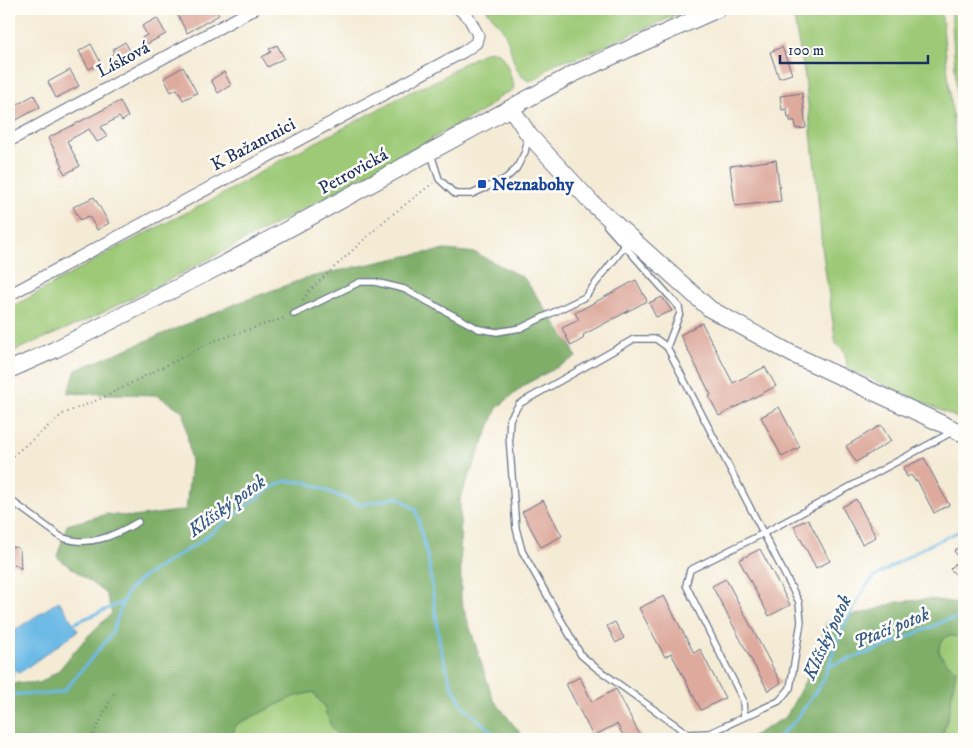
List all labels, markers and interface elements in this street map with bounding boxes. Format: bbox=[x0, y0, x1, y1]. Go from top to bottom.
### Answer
scale bar bbox=[780, 32, 928, 64]
street label: Lísková bbox=[93, 37, 154, 83]
text: 100 m bbox=[788, 41, 824, 60]
street label: K Bažantnici bbox=[207, 113, 299, 176]
street label: Petrovická bbox=[315, 144, 392, 200]
place label: Neznabohy bbox=[492, 174, 574, 196]
marker: Neznabohy bbox=[476, 178, 488, 190]
water label: Klíšský potok bbox=[183, 470, 271, 544]
water label: Klíšský potok bbox=[797, 592, 858, 685]
water label: Ptačí potok bbox=[850, 603, 933, 655]

